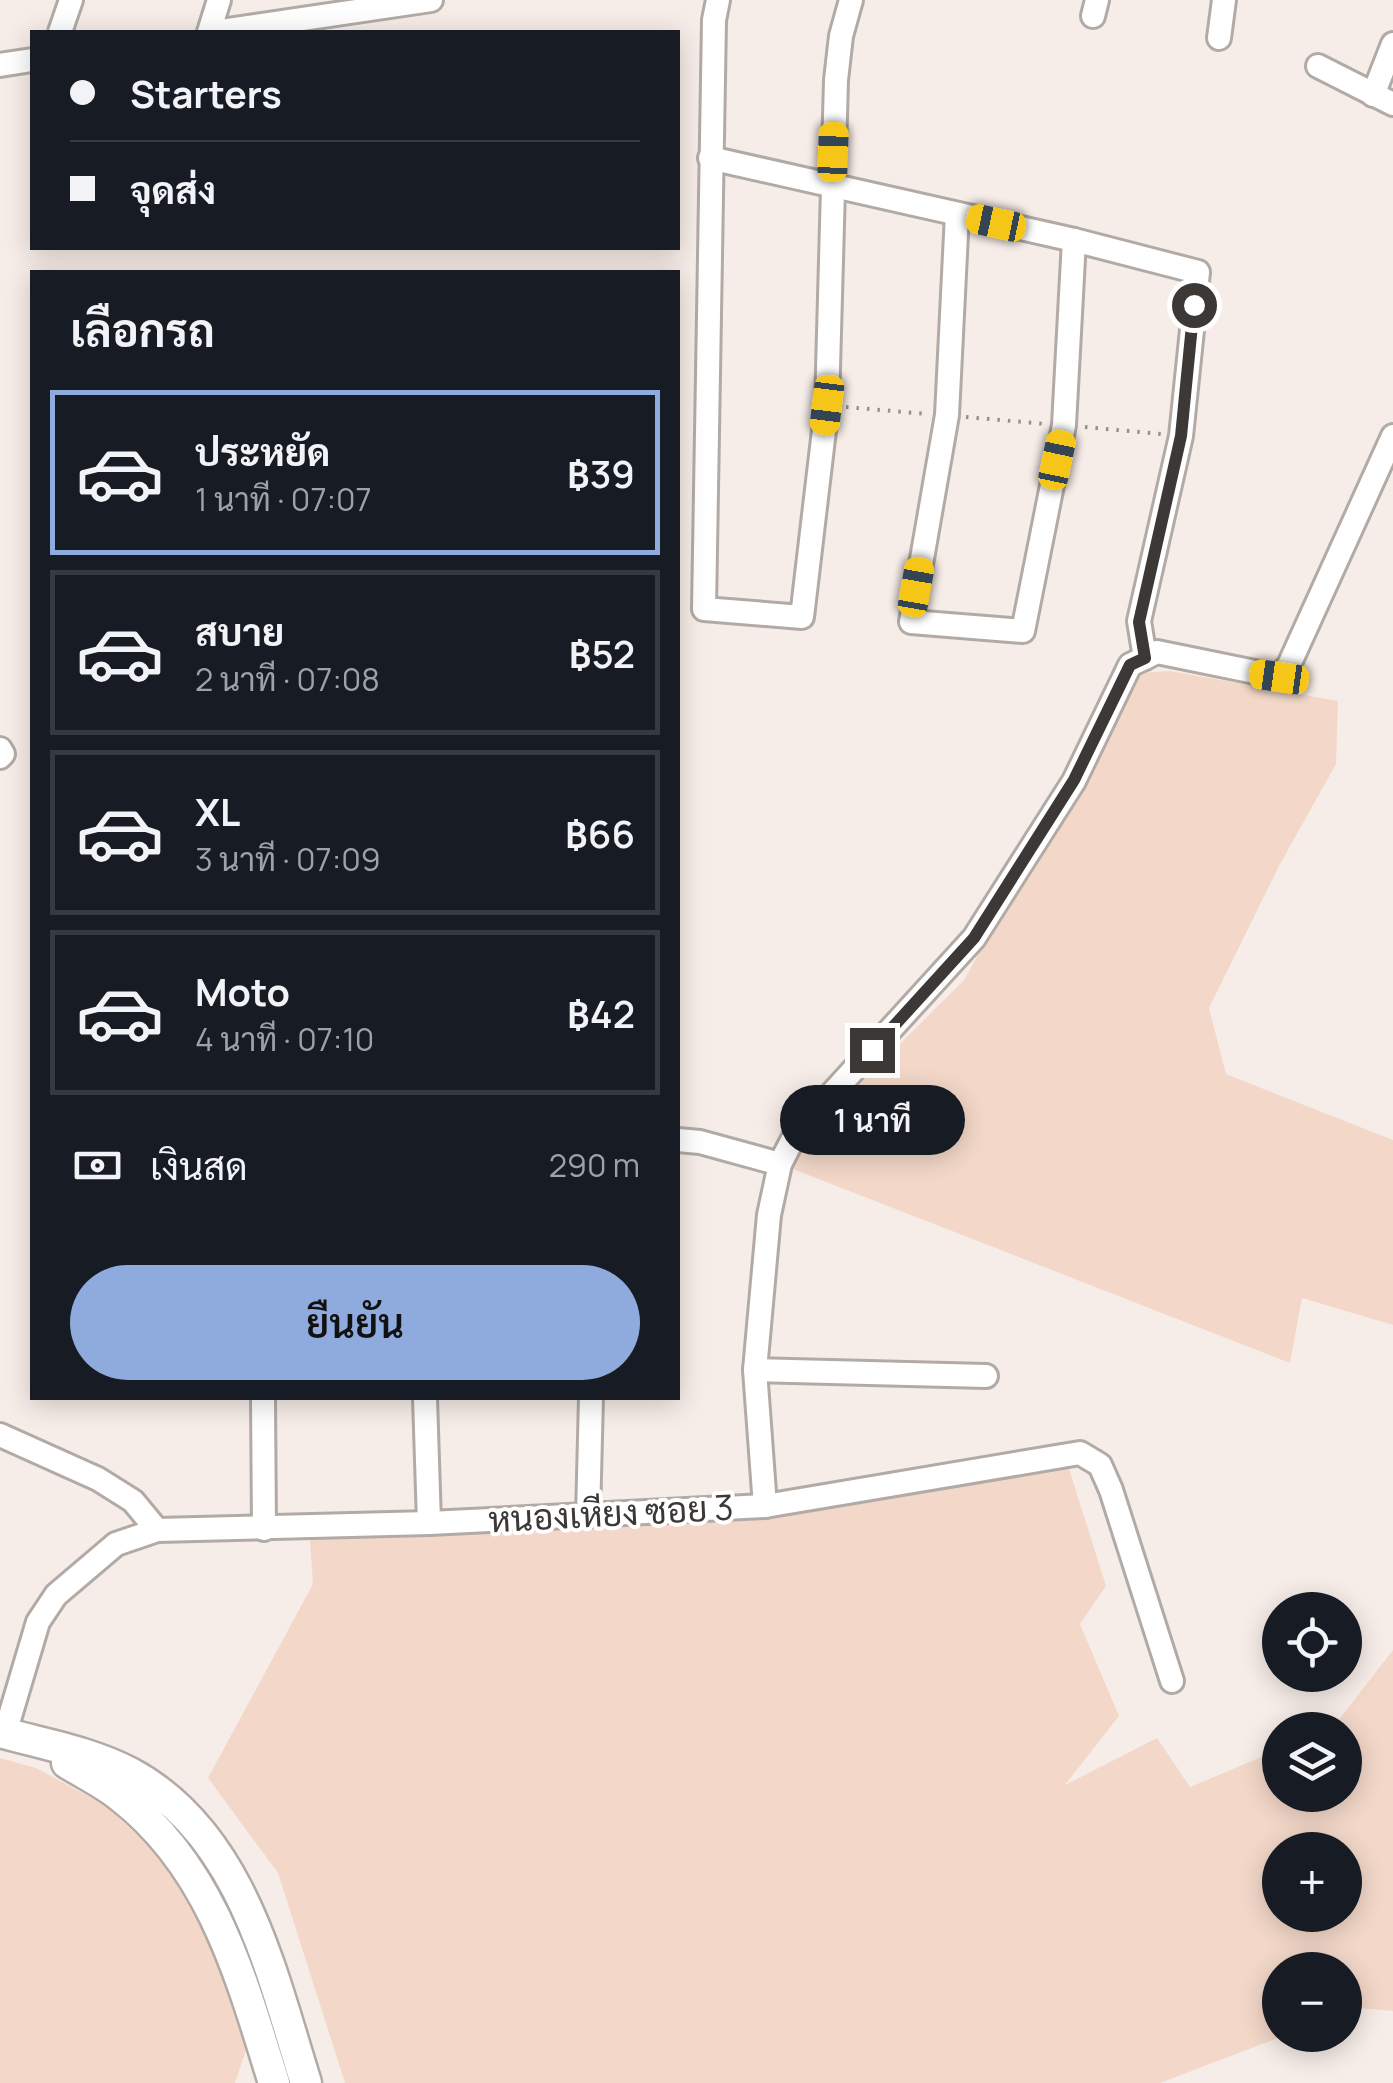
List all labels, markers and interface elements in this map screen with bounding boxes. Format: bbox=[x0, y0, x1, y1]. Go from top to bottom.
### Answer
text: Starters bbox=[130, 67, 282, 119]
car bbox=[817, 121, 849, 183]
text: จุดส่ง bbox=[130, 163, 216, 215]
car bbox=[964, 202, 1028, 244]
route start bbox=[1172, 283, 1217, 328]
text: เลือกรถ bbox=[70, 299, 215, 361]
car bbox=[808, 373, 846, 437]
text: ประหยัด bbox=[195, 425, 330, 477]
icon: car bbox=[75, 428, 165, 518]
car bbox=[1036, 428, 1078, 492]
text: ฿39 bbox=[567, 447, 635, 499]
text: 1 นาที · 07:07 bbox=[195, 477, 372, 521]
car bbox=[896, 555, 936, 619]
text: สบาย bbox=[195, 605, 284, 657]
icon: car bbox=[75, 608, 165, 698]
text: ฿52 bbox=[569, 627, 635, 679]
text: 2 นาที · 07:08 bbox=[195, 657, 380, 701]
car bbox=[1247, 658, 1311, 696]
text: XL bbox=[195, 785, 240, 837]
icon: car bbox=[75, 788, 165, 878]
text: ฿66 bbox=[565, 807, 635, 859]
text: 3 นาที · 07:09 bbox=[195, 837, 381, 881]
text: Moto bbox=[195, 965, 290, 1017]
icon: car bbox=[75, 968, 165, 1058]
text: ฿42 bbox=[567, 987, 635, 1039]
text: 4 นาที · 07:10 bbox=[195, 1017, 374, 1061]
route end bbox=[850, 1028, 895, 1073]
callout: 1 นาที bbox=[780, 1085, 964, 1155]
text: 1 นาที bbox=[833, 1098, 912, 1142]
icon: cash bbox=[70, 1138, 125, 1193]
text: เงินสด bbox=[150, 1139, 248, 1191]
text: 290 m bbox=[549, 1143, 640, 1187]
button: ยืนยัน bbox=[70, 1265, 640, 1380]
street label: หนองเหียง ซอย 3 bbox=[487, 1483, 735, 1543]
map controls bbox=[1262, 1592, 1362, 2052]
button: locate bbox=[1262, 1592, 1362, 1692]
button: layers bbox=[1262, 1712, 1362, 1812]
button: + bbox=[1262, 1832, 1362, 1932]
button: − bbox=[1262, 1952, 1362, 2052]

